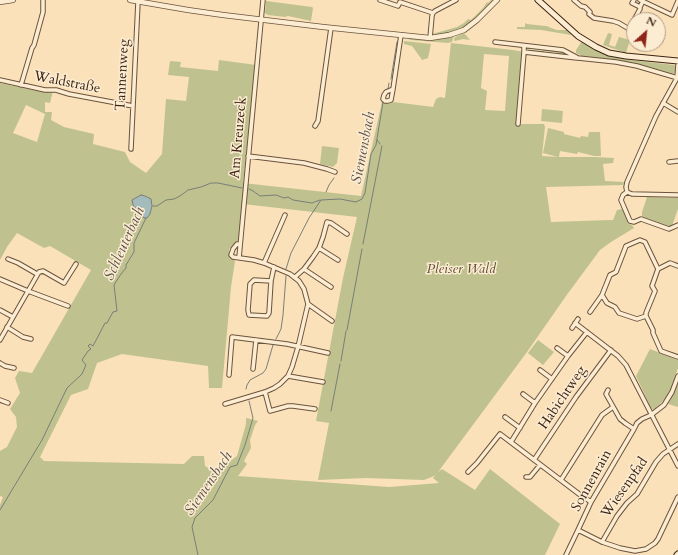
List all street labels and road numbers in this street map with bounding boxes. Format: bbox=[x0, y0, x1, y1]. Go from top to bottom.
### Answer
street label: Tannenweg bbox=[113, 39, 133, 111]
street label: Waldstraße bbox=[32, 68, 102, 98]
street label: Am Kreuzeck bbox=[227, 97, 251, 179]
street label: Habichtweg bbox=[536, 363, 590, 433]
street label: Sonnenrain bbox=[568, 447, 616, 515]
street label: Wiesenpfad bbox=[598, 455, 652, 521]

